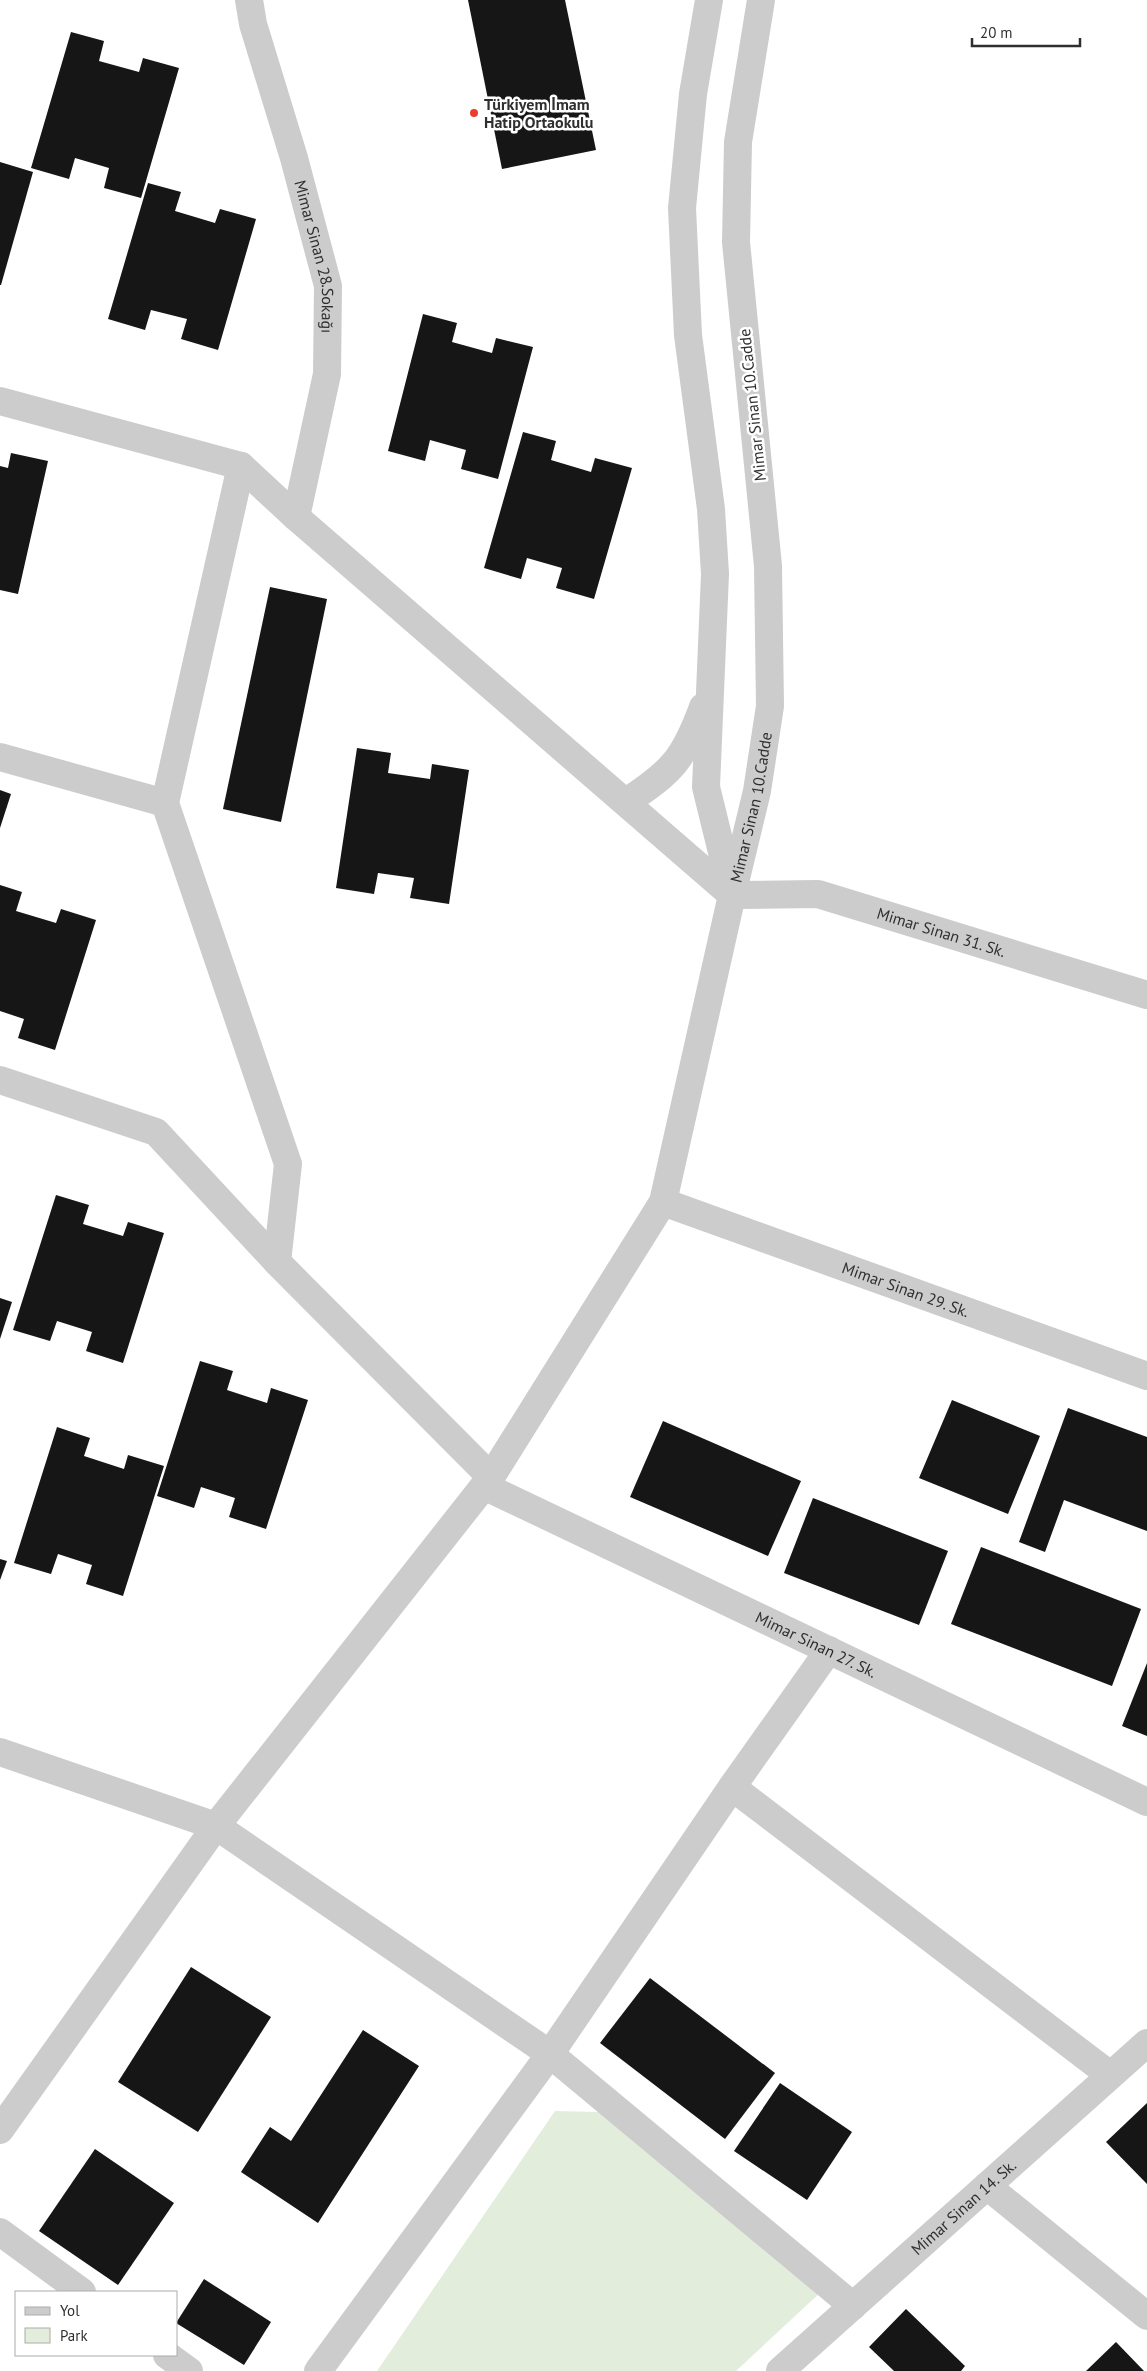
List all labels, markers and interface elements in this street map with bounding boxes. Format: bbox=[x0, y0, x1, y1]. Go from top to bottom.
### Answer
scale bar bbox=[972, 15, 1080, 47]
text: 20 m bbox=[980, 23, 1013, 42]
place label: Türkiyem İmam Hatip Ortaokulu bbox=[484, 94, 593, 132]
marker: Türkiyem İmam Hatip Ortaokulu bbox=[468, 107, 480, 119]
street label: Mimar Sinan 28.Sokağı bbox=[290, 178, 338, 334]
street label: Mimar Sinan 10.Cadde bbox=[734, 328, 770, 482]
street label: Mimar Sinan 10.Cadde bbox=[725, 731, 776, 884]
street label: Mimar Sinan 31. Sk. bbox=[874, 903, 1008, 961]
street label: Mimar Sinan 29. Sk. bbox=[839, 1257, 972, 1321]
street label: Mimar Sinan 27. Sk. bbox=[752, 1607, 880, 1682]
street label: Mimar Sinan 14. Sk. bbox=[907, 2155, 1020, 2259]
legend bbox=[15, 2291, 178, 2356]
text: Yol bbox=[60, 2301, 80, 2320]
text: Park bbox=[60, 2326, 88, 2345]

